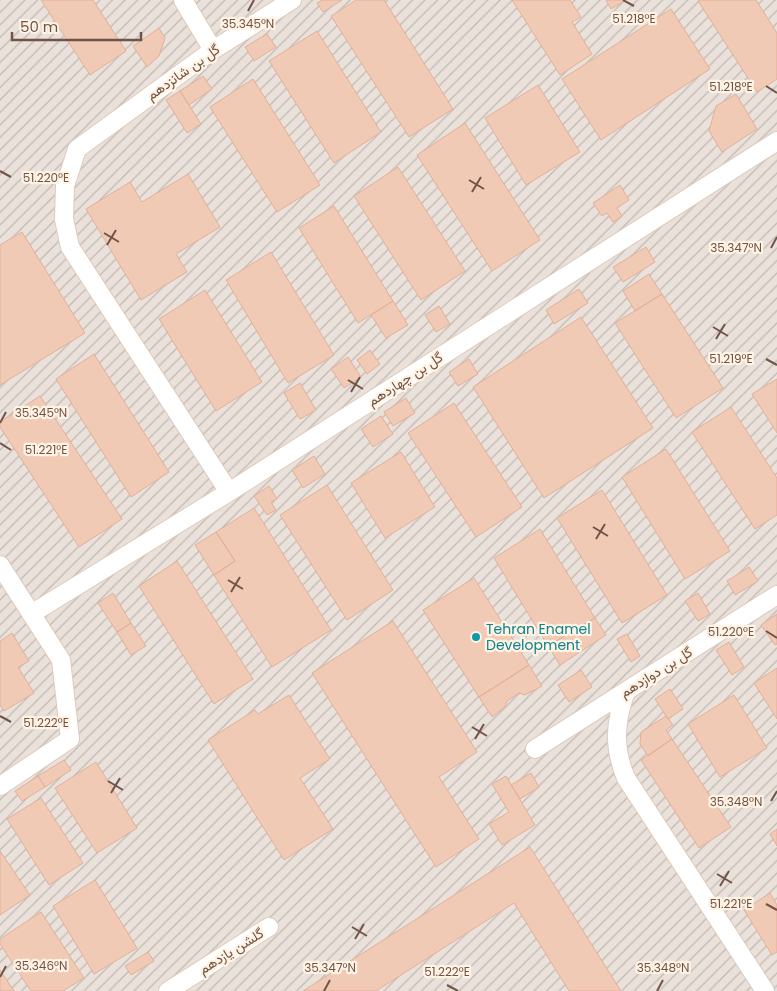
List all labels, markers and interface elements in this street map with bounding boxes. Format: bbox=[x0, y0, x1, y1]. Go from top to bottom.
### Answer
scale bar bbox=[12, 10, 141, 42]
text: 51.218°E bbox=[612, 10, 656, 27]
text: 35.345°N bbox=[222, 15, 274, 32]
text: 50 m bbox=[20, 16, 58, 37]
street label: گل بن شانزدهم bbox=[142, 39, 224, 105]
text: 51.218°E bbox=[709, 78, 753, 95]
text: 51.220°E bbox=[23, 169, 69, 186]
text: 35.347°N bbox=[710, 239, 762, 256]
street label: گل بن چهاردهم bbox=[363, 347, 447, 411]
text: 51.219°E bbox=[709, 350, 753, 367]
text: 35.345°N bbox=[15, 404, 67, 421]
text: 51.221°E bbox=[25, 441, 67, 458]
place label: Tehran Enamel Development bbox=[486, 619, 591, 655]
text: 51.220°E bbox=[708, 623, 754, 640]
marker: Tehran Enamel Development bbox=[470, 631, 482, 643]
street label: گل بن دوازدهم bbox=[616, 642, 696, 702]
text: 51.222°E bbox=[23, 714, 69, 731]
text: 35.348°N bbox=[710, 793, 762, 810]
text: 51.221°E bbox=[710, 895, 752, 912]
street label: گلشن یازدهم bbox=[195, 923, 267, 979]
text: 35.346°N bbox=[15, 957, 67, 974]
text: 35.347°N bbox=[304, 959, 356, 976]
text: 35.348°N bbox=[637, 959, 689, 976]
text: 51.222°E bbox=[424, 963, 470, 980]

